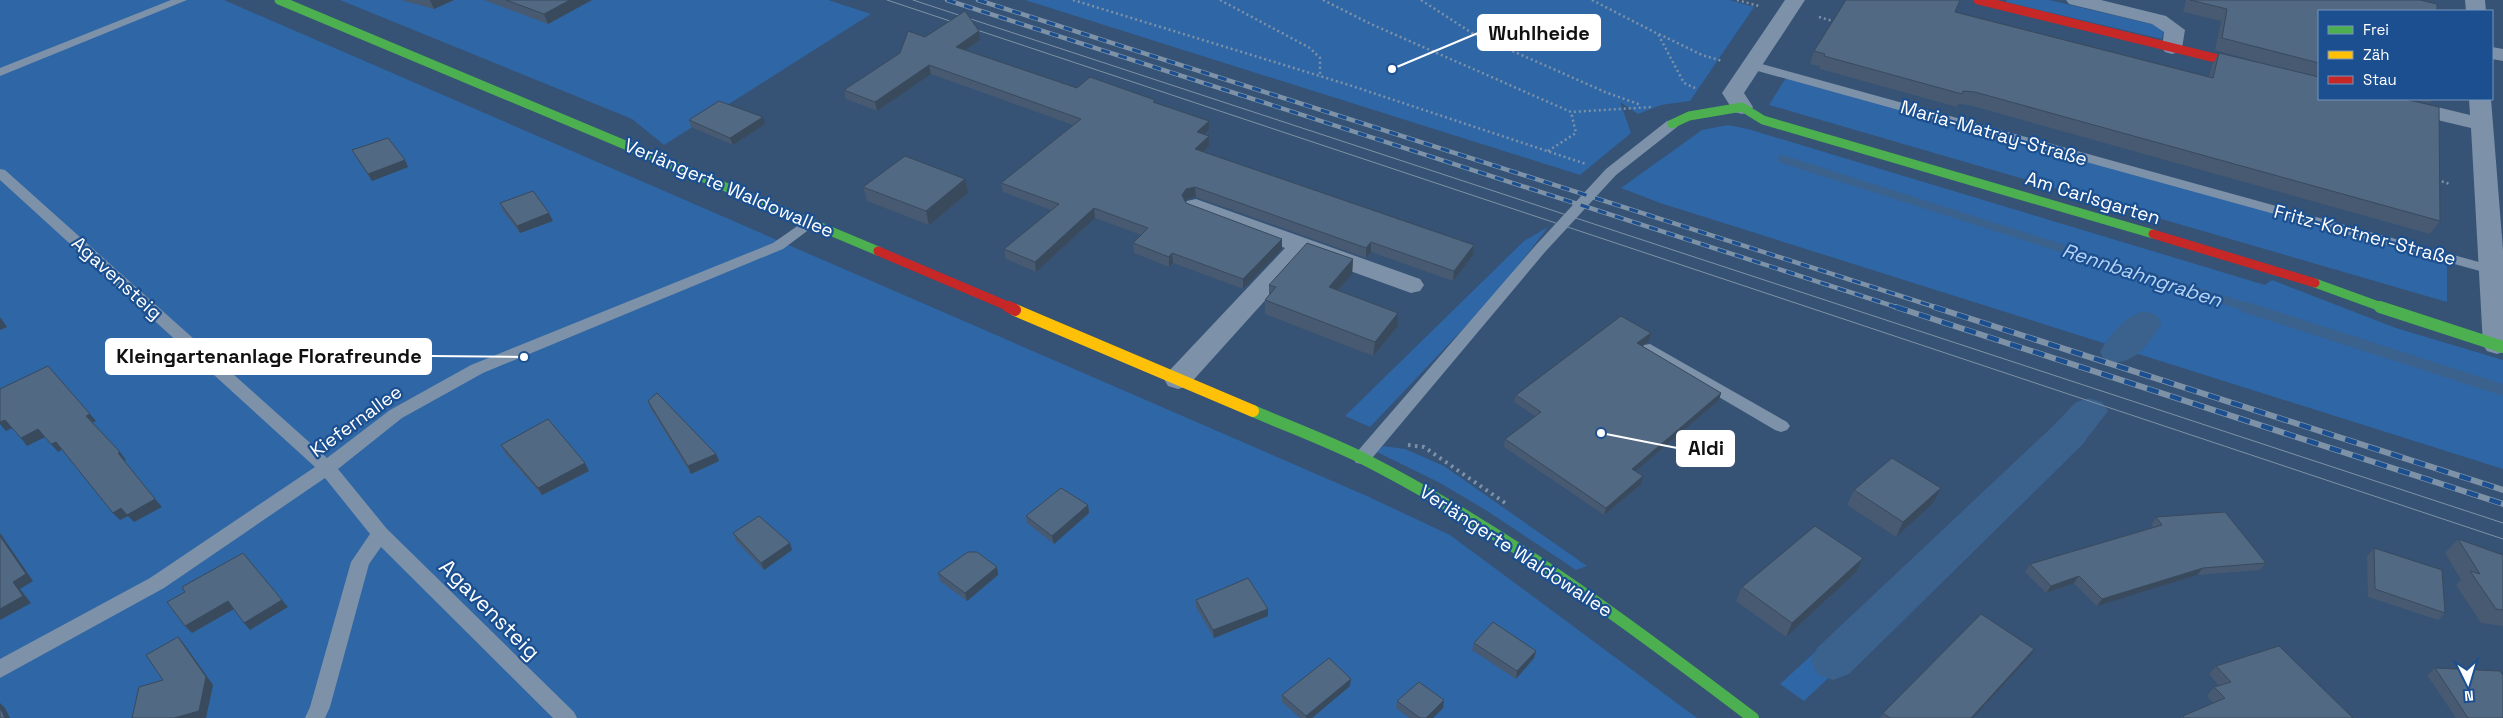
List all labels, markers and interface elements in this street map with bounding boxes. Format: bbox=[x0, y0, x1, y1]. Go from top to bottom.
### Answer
legend bbox=[2318, 10, 2493, 100]
callout: Wuhlheide bbox=[1478, 15, 1600, 50]
text: Wuhlheide bbox=[1488, 20, 1590, 46]
text: Frei bbox=[2363, 20, 2389, 39]
text: Zäh bbox=[2363, 45, 2389, 64]
text: Stau bbox=[2363, 70, 2397, 89]
street label: Maria-Matray-Straße bbox=[1898, 94, 2090, 172]
street label: Verlängerte Waldowallee bbox=[620, 132, 838, 244]
street label: Am Carlsgarten bbox=[2023, 166, 2163, 230]
street label: Fritz-Kortner-Straße bbox=[2271, 199, 2459, 271]
street label: Agavensteig bbox=[66, 231, 168, 325]
water label: Rennbahngraben bbox=[2059, 237, 2226, 313]
callout: Kleingartenanlage Florafreunde bbox=[106, 339, 431, 374]
text: Kleingartenanlage Florafreunde bbox=[116, 343, 422, 369]
street label: Kiefernallee bbox=[305, 379, 407, 463]
callout: Aldi bbox=[1677, 431, 1734, 466]
text: Aldi bbox=[1688, 435, 1724, 461]
street label: Verlängerte Waldowallee bbox=[1415, 479, 1617, 623]
street label: Agavensteig bbox=[434, 553, 546, 665]
north arrow bbox=[2443, 658, 2493, 708]
text: N bbox=[2464, 687, 2475, 705]

